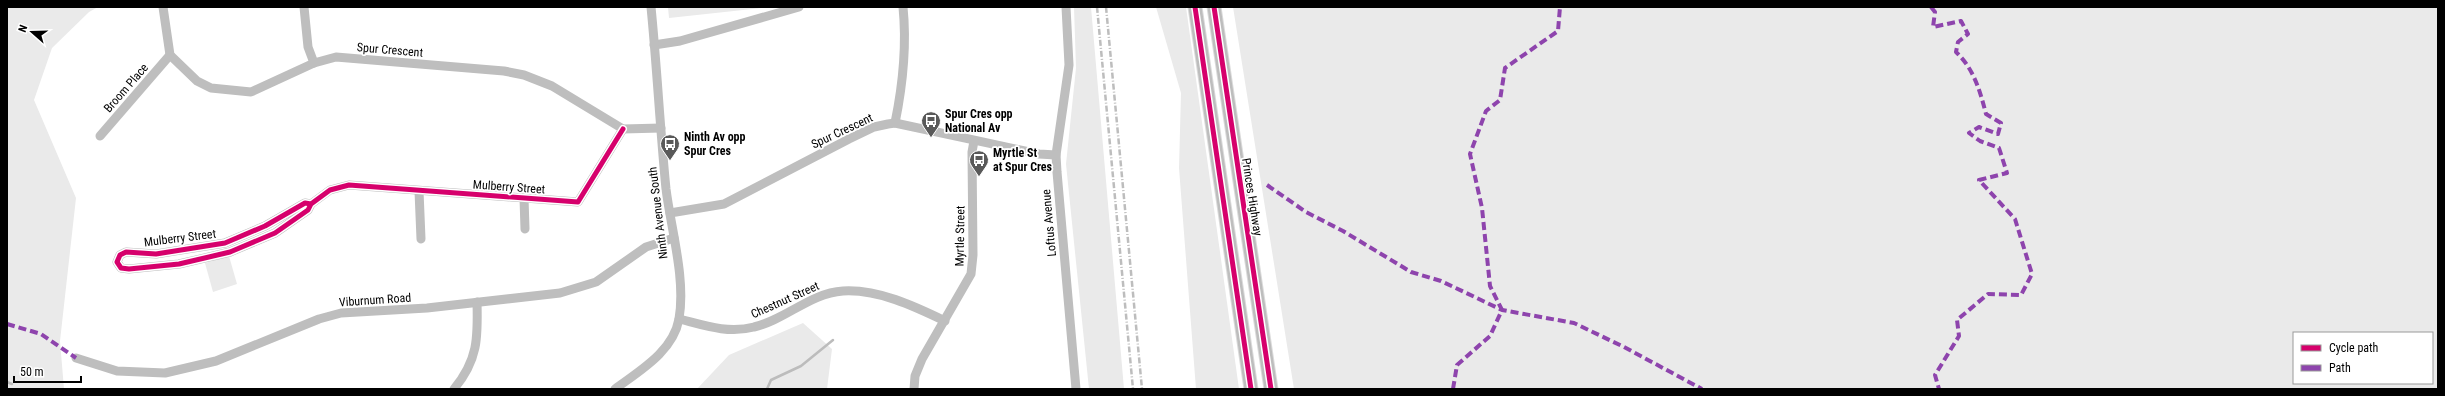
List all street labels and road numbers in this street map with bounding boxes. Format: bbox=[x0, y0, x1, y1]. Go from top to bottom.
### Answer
street label: Spur Crescent bbox=[356, 40, 424, 60]
street label: Broom Place bbox=[101, 60, 151, 115]
street label: Spur Crescent bbox=[809, 110, 875, 151]
street label: Princes Highway bbox=[1239, 157, 1265, 237]
street label: Ninth Avenue South bbox=[645, 166, 671, 260]
street label: Mulberry Street bbox=[472, 177, 546, 197]
street label: Loftus Avenue bbox=[1039, 188, 1059, 257]
street label: Myrtle Street bbox=[952, 205, 968, 267]
street label: Mulberry Street bbox=[143, 227, 217, 249]
street label: Chestnut Street bbox=[749, 279, 822, 321]
street label: Viburnum Road bbox=[338, 290, 412, 310]

